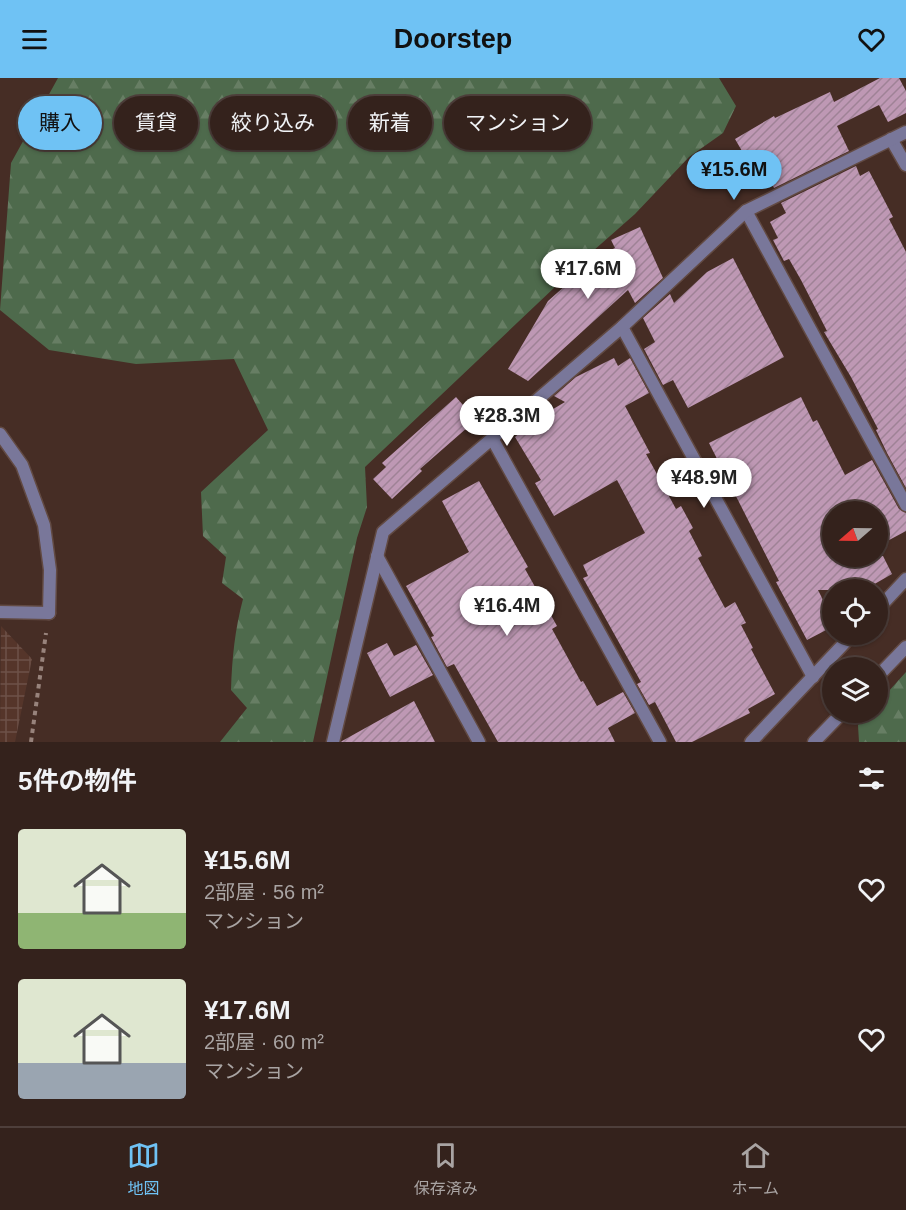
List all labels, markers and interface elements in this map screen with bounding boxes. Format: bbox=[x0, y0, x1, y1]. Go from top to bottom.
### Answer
icon: menu bbox=[18, 23, 51, 56]
icon: heart bbox=[855, 23, 888, 56]
text: Doorstep bbox=[394, 24, 512, 54]
chip: 購入 bbox=[18, 96, 102, 150]
chip: 賃貸 bbox=[114, 96, 198, 150]
chip: 絞り込み bbox=[210, 96, 336, 150]
chip: 新着 bbox=[348, 96, 432, 150]
chip: マンション bbox=[444, 96, 591, 150]
pin: ¥15.6M bbox=[685, 150, 783, 201]
text: ¥15.6M bbox=[701, 158, 767, 180]
pin: ¥17.6M bbox=[539, 249, 637, 300]
text: ¥17.6M bbox=[555, 257, 621, 279]
pin: ¥28.3M bbox=[458, 396, 556, 447]
text: ¥28.3M bbox=[474, 404, 540, 426]
pin: ¥48.9M bbox=[655, 458, 753, 509]
text: ¥48.9M bbox=[671, 466, 737, 488]
north arrow bbox=[822, 501, 888, 567]
map controls bbox=[822, 501, 888, 723]
button: locate bbox=[822, 579, 888, 645]
pin: ¥16.4M bbox=[458, 586, 556, 637]
text: ¥16.4M bbox=[474, 594, 540, 616]
button: layers bbox=[822, 657, 888, 723]
icon: filters bbox=[855, 762, 888, 795]
text: 5件の物件 bbox=[18, 766, 136, 796]
text: ¥15.6M bbox=[204, 845, 291, 875]
icon: home bbox=[66, 853, 138, 925]
icon: heart bbox=[855, 873, 888, 906]
text: 2部屋 · 56 m² bbox=[204, 881, 324, 903]
text: マンション bbox=[204, 910, 304, 932]
text: ¥17.6M bbox=[204, 995, 291, 1025]
icon: home bbox=[66, 1003, 138, 1075]
icon: heart bbox=[855, 1023, 888, 1056]
text: 2部屋 · 60 m² bbox=[204, 1031, 324, 1053]
text: マンション bbox=[204, 1060, 304, 1082]
tab: 地図 bbox=[127, 1139, 160, 1199]
tab: 保存済み bbox=[414, 1139, 478, 1199]
tab: ホーム bbox=[732, 1139, 779, 1199]

